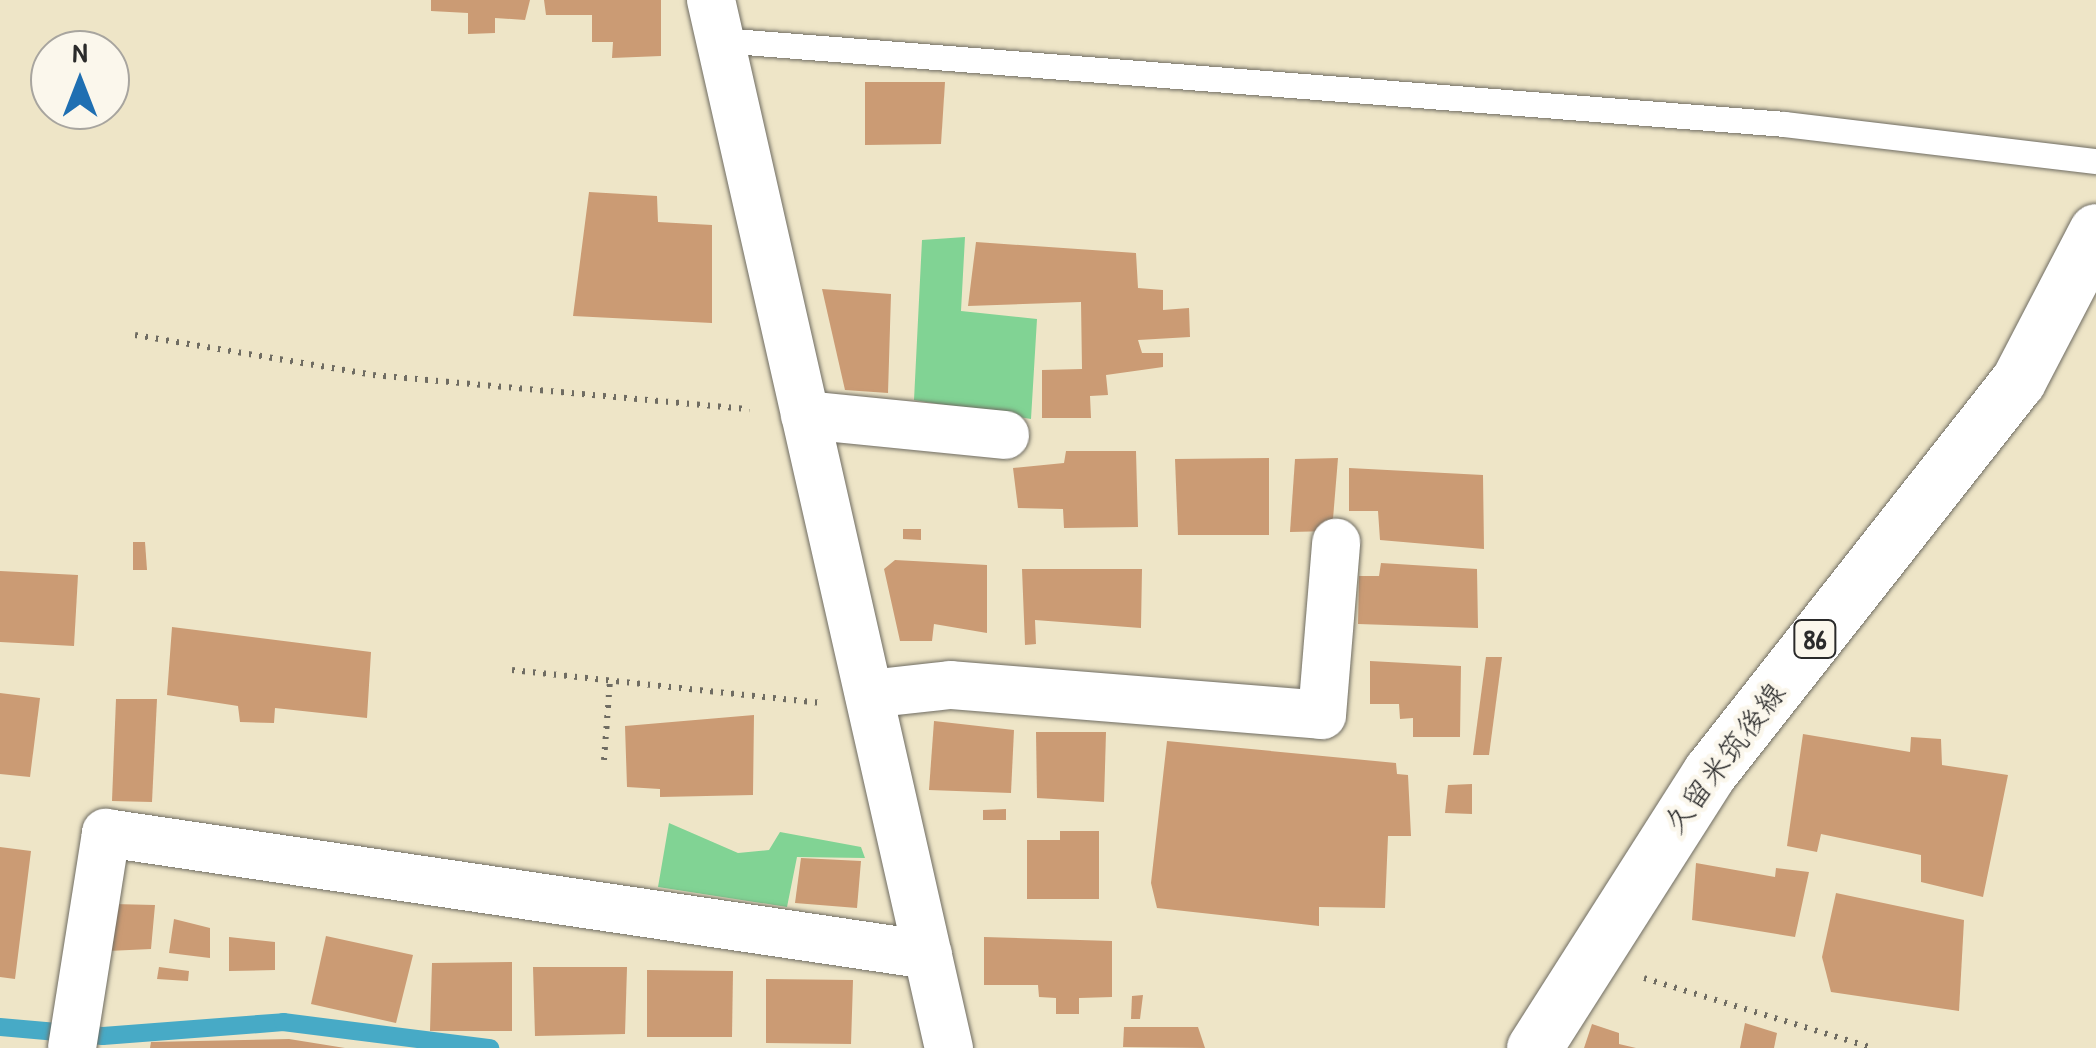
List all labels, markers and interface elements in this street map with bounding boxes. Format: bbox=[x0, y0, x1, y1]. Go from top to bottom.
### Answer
north arrow bbox=[30, 30, 130, 130]
text: N bbox=[73, 33, 87, 71]
road number: 86 bbox=[1792, 616, 1838, 662]
street label: 久留米筑後線 bbox=[1655, 675, 1793, 841]

